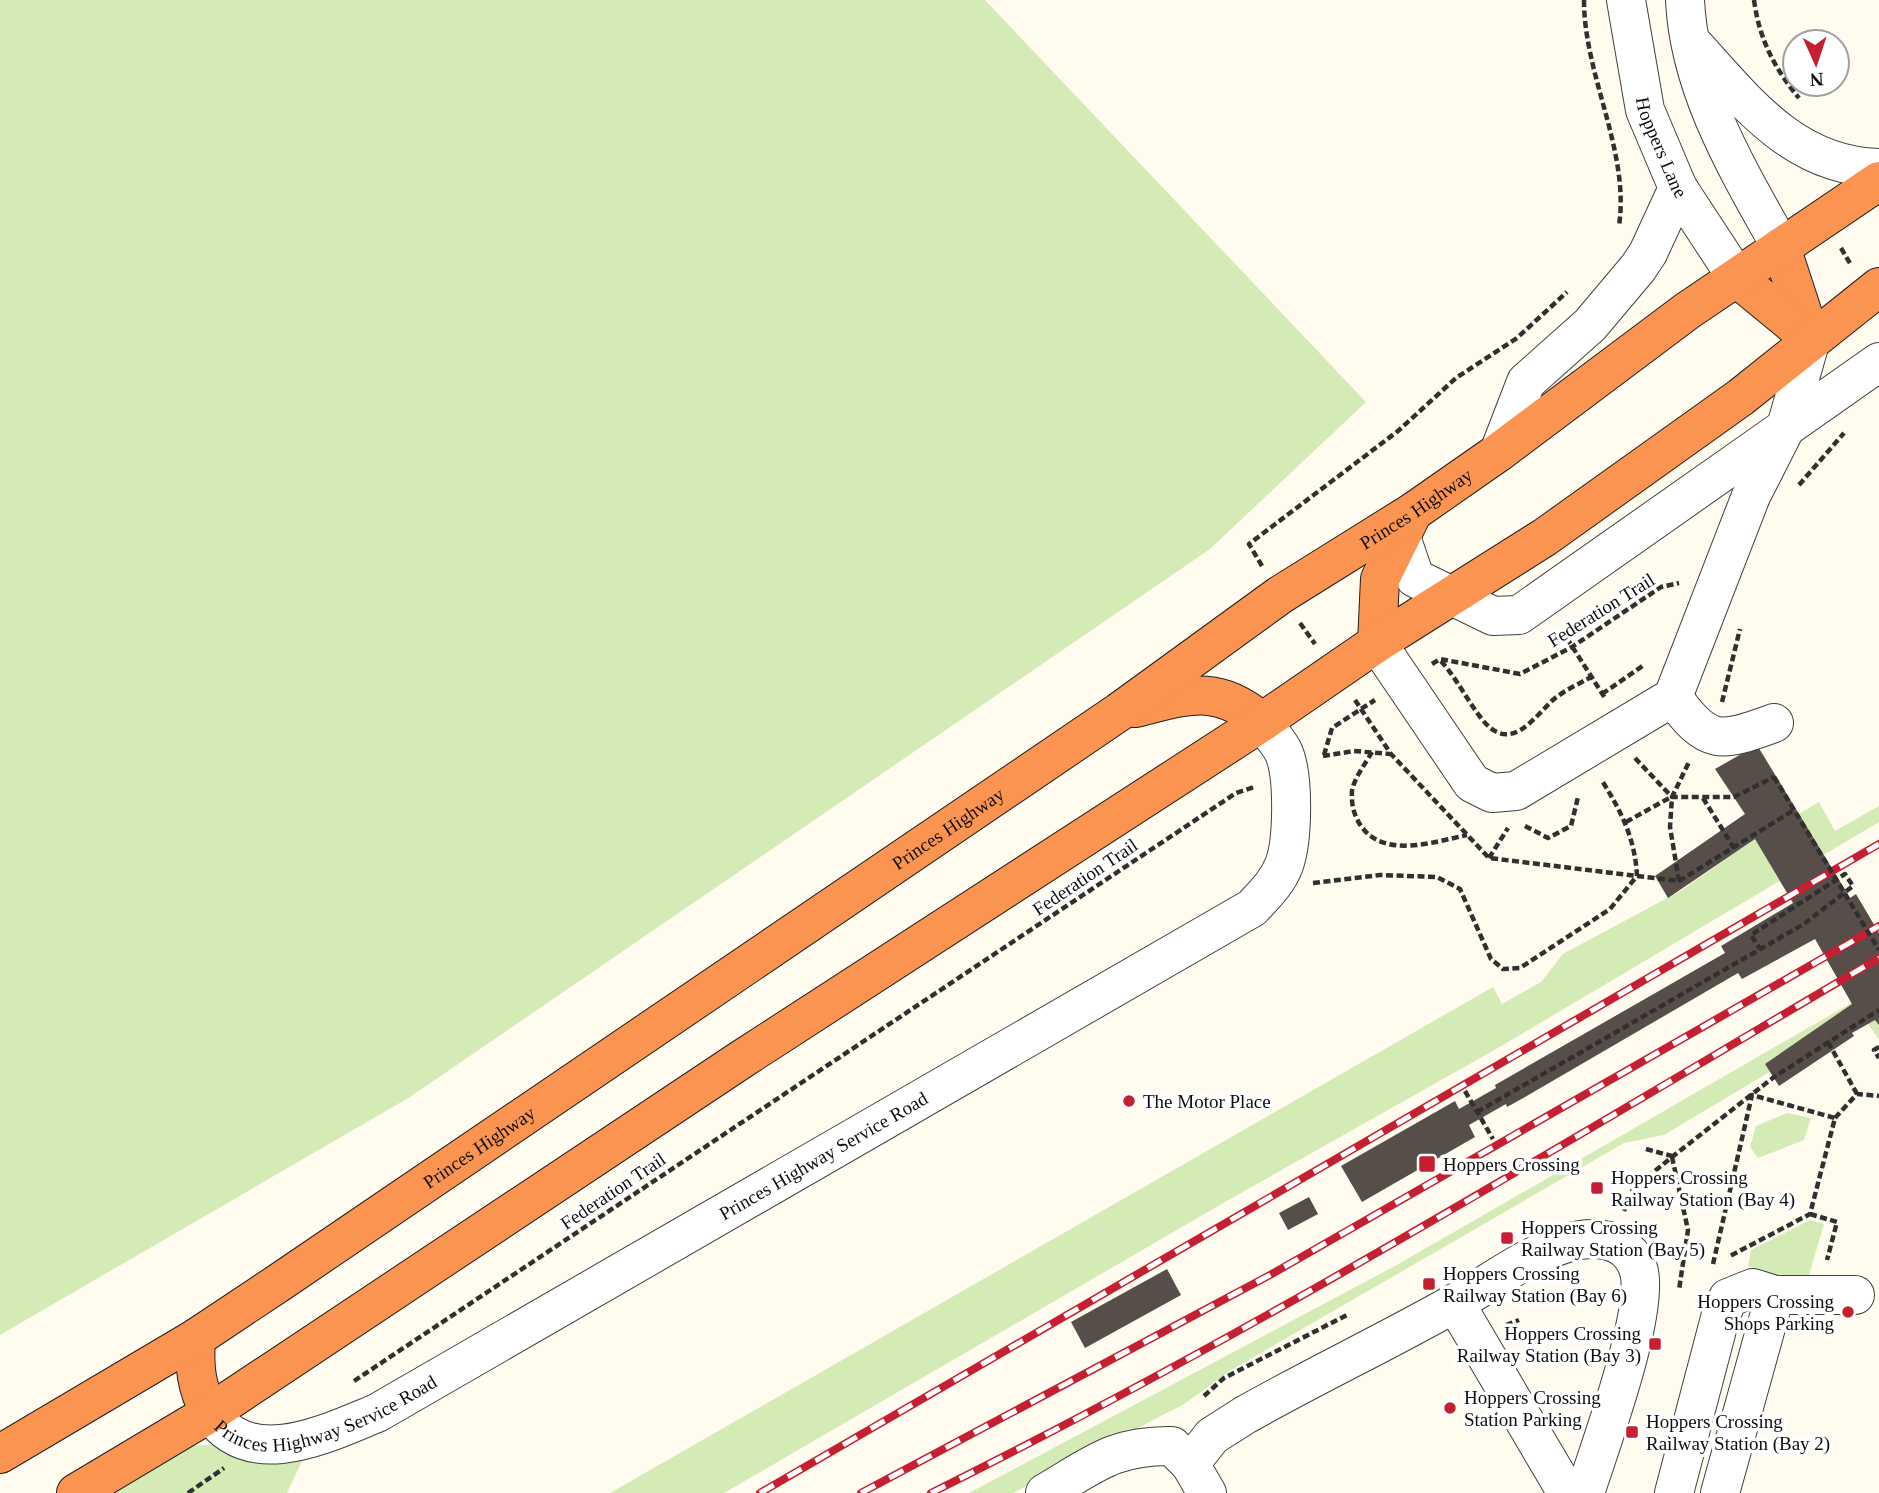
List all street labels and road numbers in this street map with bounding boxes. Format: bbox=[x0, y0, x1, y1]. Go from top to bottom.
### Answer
street label: Hoppers Lane bbox=[1632, 95, 1692, 201]
street label: Princes Highway bbox=[1356, 463, 1476, 553]
street label: Federation Trail bbox=[1544, 569, 1658, 651]
street label: Princes Highway bbox=[888, 783, 1008, 874]
street label: Federation Trail bbox=[1029, 834, 1141, 920]
street label: Princes Highway Service Road bbox=[715, 1087, 931, 1224]
street label: Princes Highway bbox=[419, 1101, 539, 1192]
street label: Federation Trail bbox=[557, 1148, 669, 1234]
street label: Princes Highway Service Road bbox=[211, 1370, 440, 1455]

